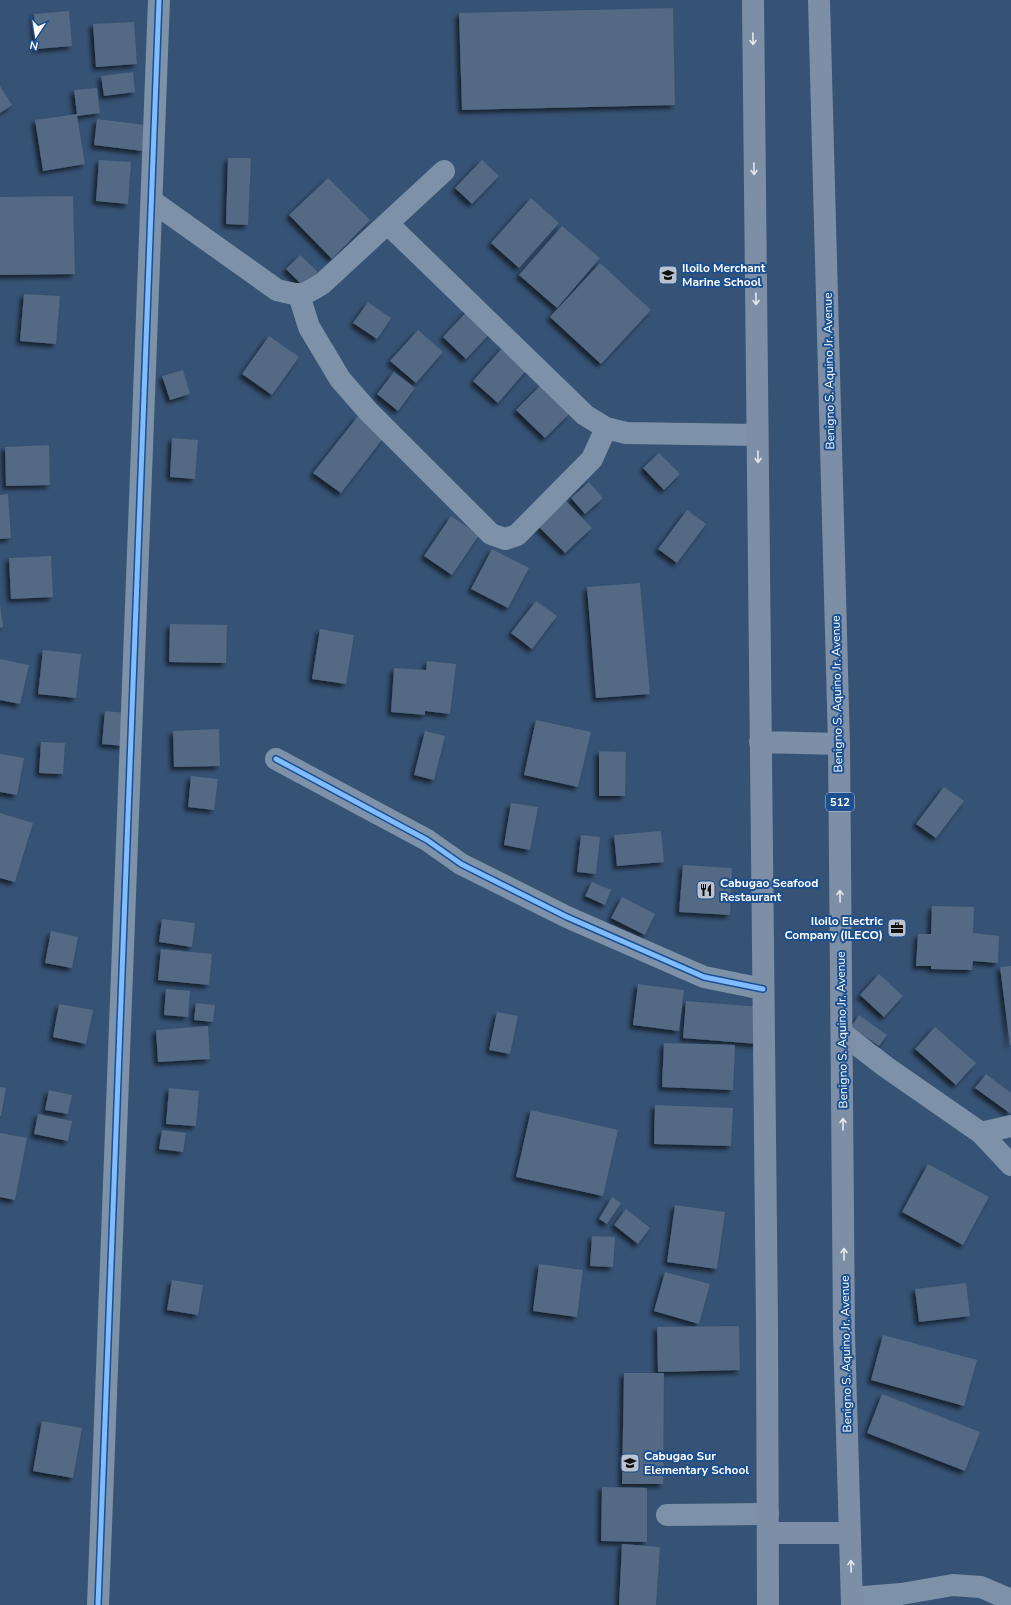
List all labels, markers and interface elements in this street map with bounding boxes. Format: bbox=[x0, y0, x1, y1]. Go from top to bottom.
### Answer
north arrow bbox=[16, 16, 56, 56]
one-way arrow bbox=[749, 32, 757, 45]
text: N bbox=[28, 37, 40, 53]
one-way arrow bbox=[751, 162, 758, 175]
place label: Iloilo Merchant Marine School bbox=[682, 260, 766, 290]
school or university icon: Iloilo Merchant Marine School bbox=[657, 264, 679, 286]
one-way arrow bbox=[752, 292, 760, 305]
street label: Benigno S. Aquino Jr. Avenue bbox=[820, 292, 838, 450]
one-way arrow bbox=[754, 450, 762, 463]
street label: Benigno S. Aquino Jr. Avenue bbox=[828, 615, 846, 773]
road number: 512 bbox=[826, 793, 854, 811]
place label: Cabugao Seafood Restaurant bbox=[720, 875, 819, 905]
restaurant icon: Cabugao Seafood Restaurant bbox=[695, 879, 717, 901]
one-way arrow bbox=[837, 890, 844, 903]
place label: Iloilo Electric Company (ILECO) bbox=[785, 913, 883, 943]
office icon: Iloilo Electric Company (ILECO) bbox=[886, 917, 908, 939]
street label: Benigno S. Aquino Jr. Avenue bbox=[833, 951, 851, 1109]
one-way arrow bbox=[839, 1118, 847, 1131]
one-way arrow bbox=[840, 1248, 847, 1261]
street label: Benigno S. Aquino Jr. Avenue bbox=[837, 1275, 855, 1433]
place label: Cabugao Sur Elementary School bbox=[644, 1448, 749, 1478]
school or university icon: Cabugao Sur Elementary School bbox=[619, 1452, 641, 1474]
one-way arrow bbox=[847, 1560, 855, 1573]

